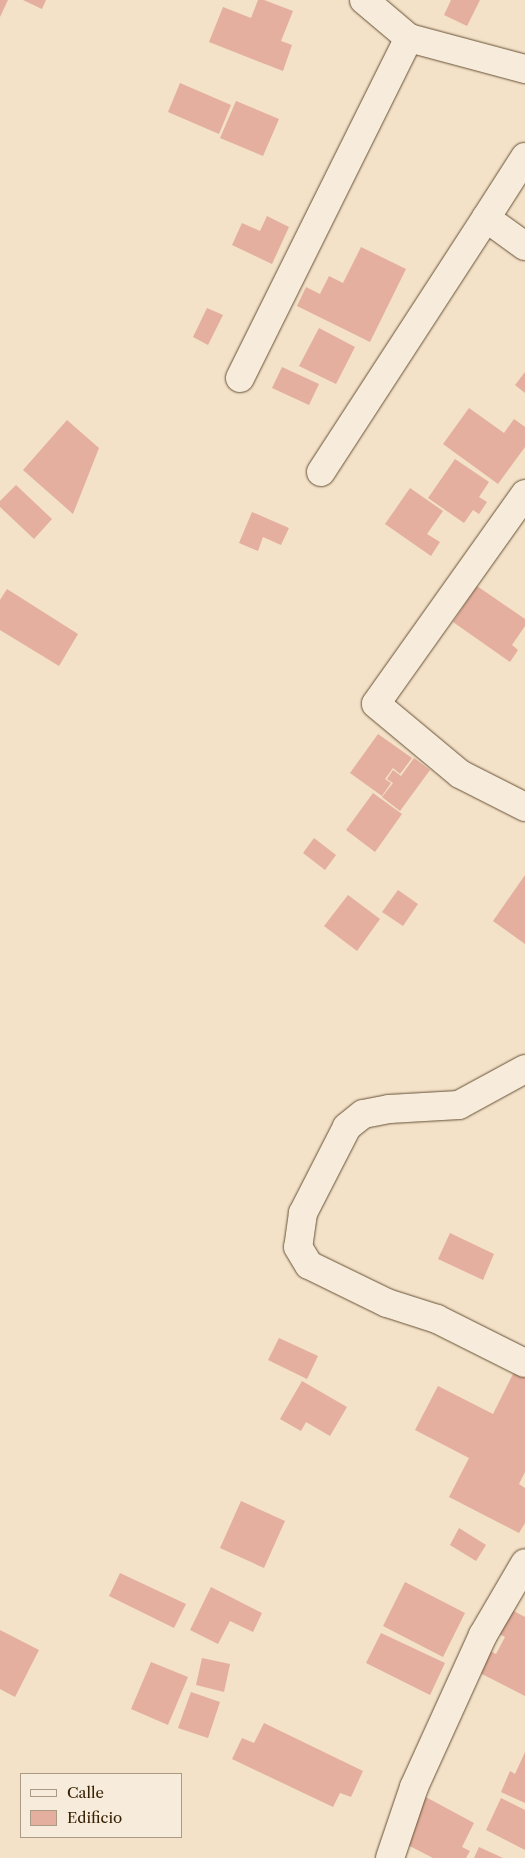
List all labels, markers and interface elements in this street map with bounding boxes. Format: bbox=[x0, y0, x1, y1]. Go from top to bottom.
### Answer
legend bbox=[20, 1773, 182, 1838]
text: Calle bbox=[67, 1783, 104, 1802]
text: Edificio bbox=[67, 1808, 122, 1827]

